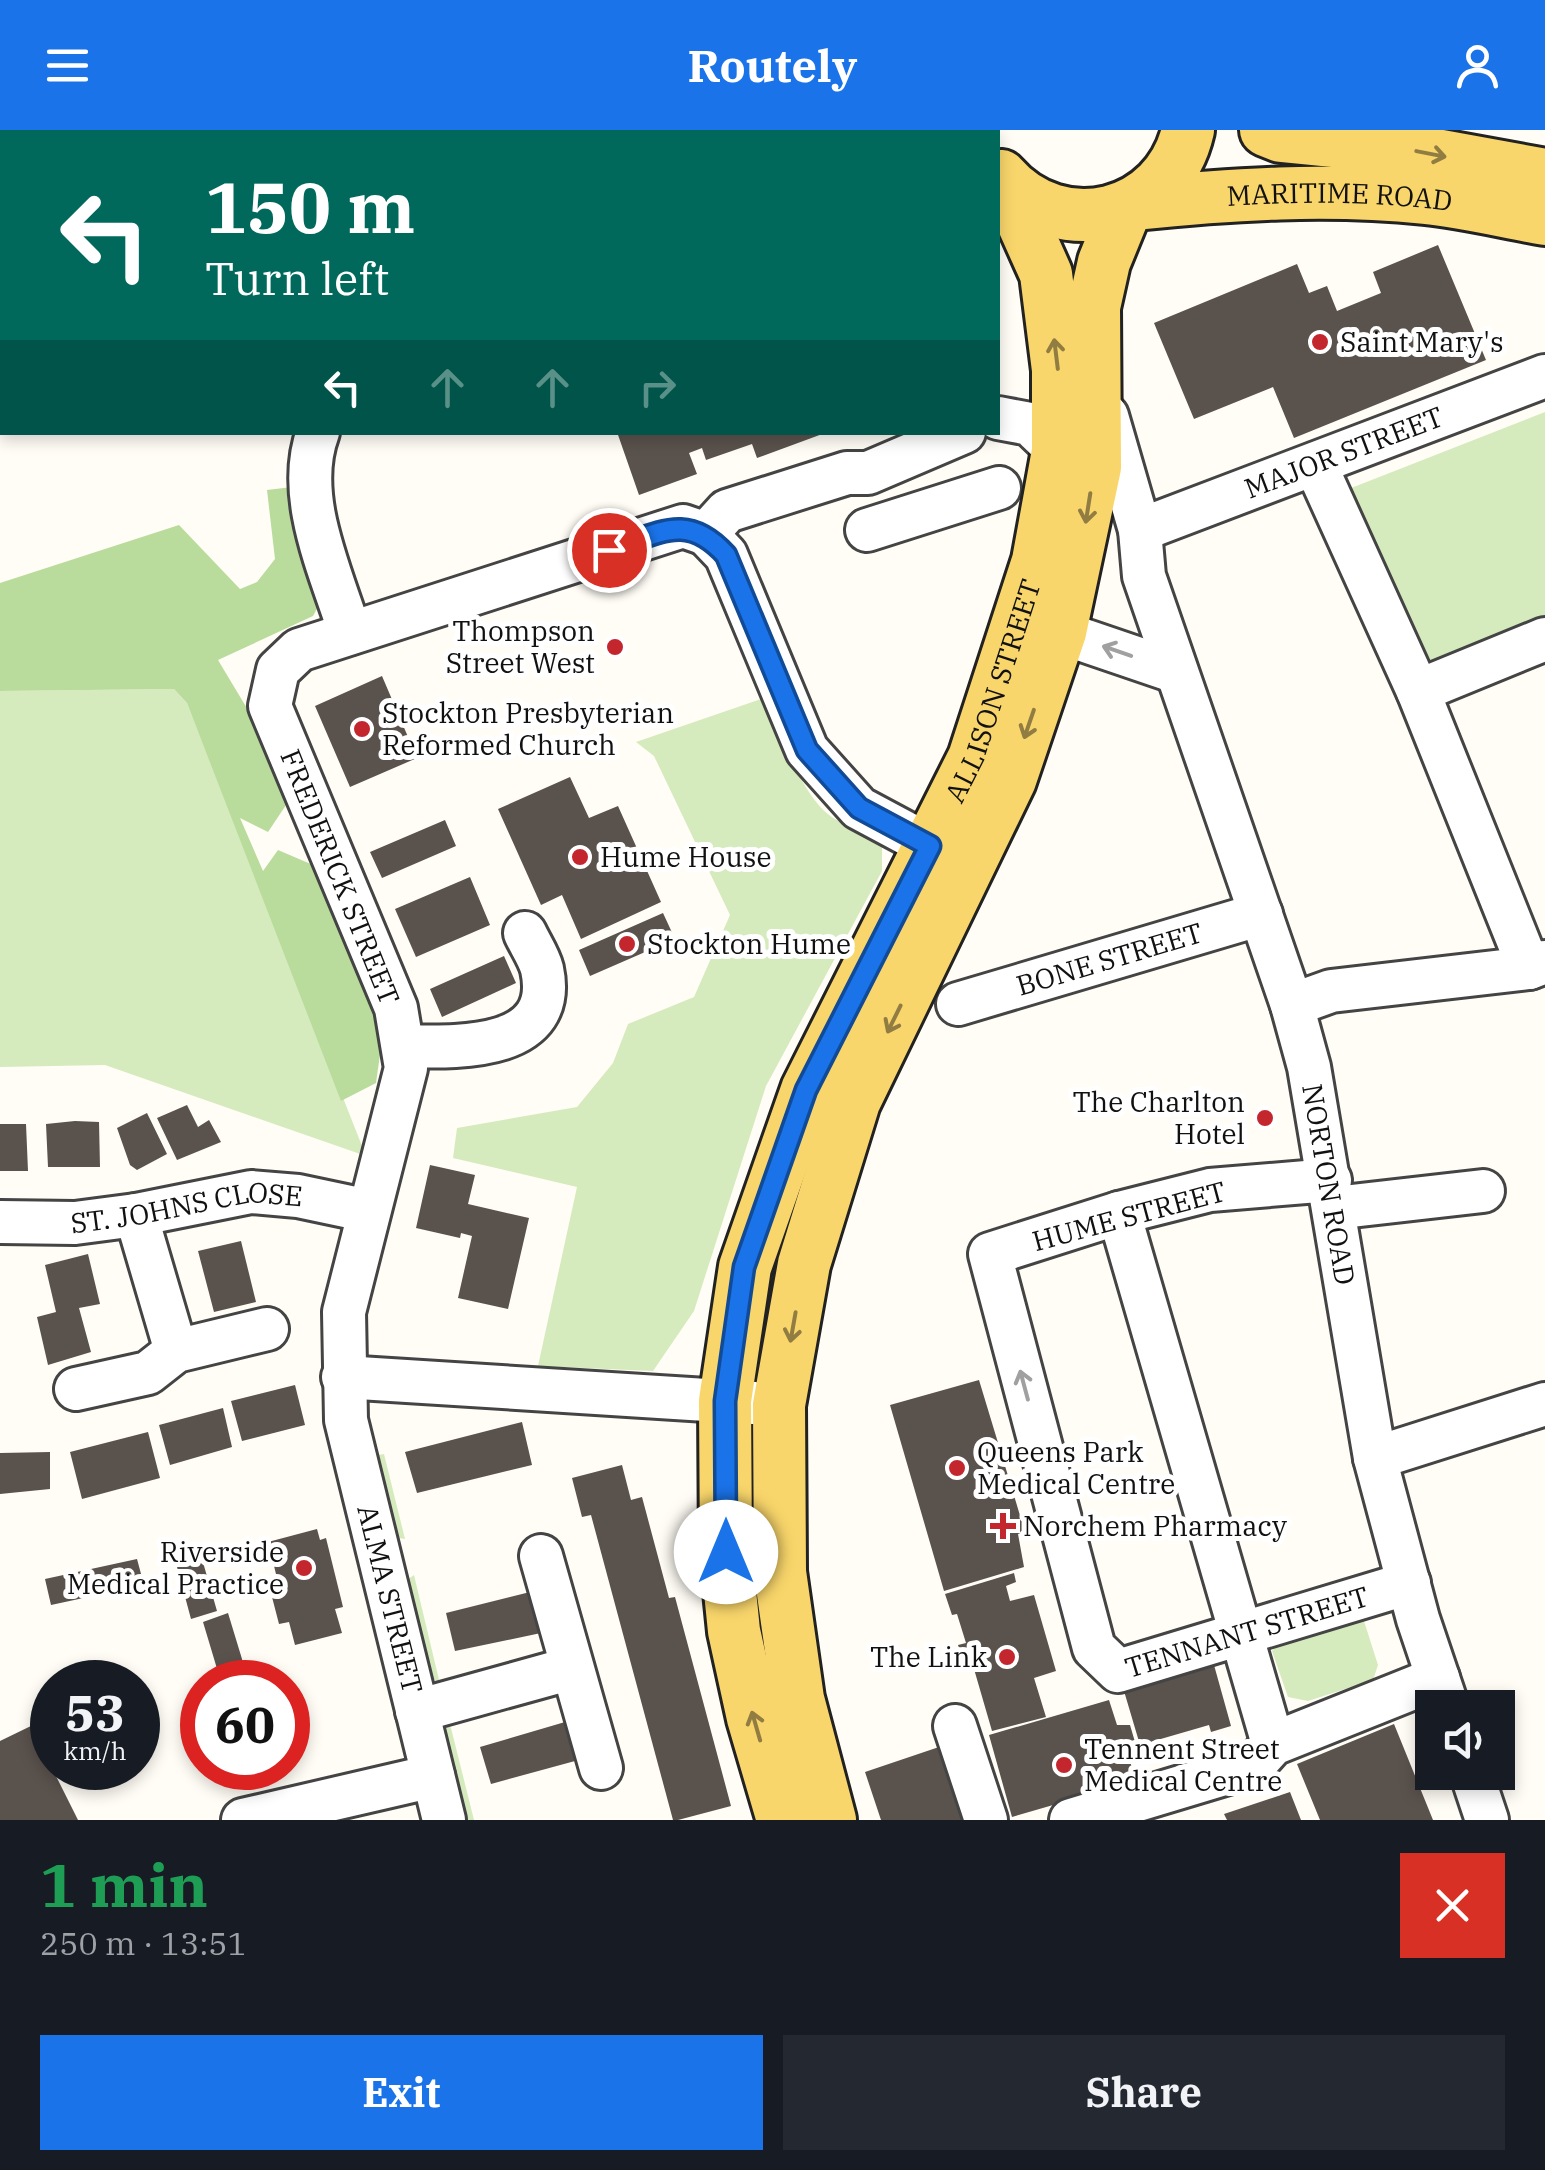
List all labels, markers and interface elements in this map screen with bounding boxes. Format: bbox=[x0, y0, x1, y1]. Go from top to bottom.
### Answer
text: Routely bbox=[688, 36, 857, 94]
icon: menu bbox=[40, 38, 95, 93]
icon: person bbox=[1450, 38, 1505, 93]
one-way arrow bbox=[1415, 145, 1447, 164]
text: 150 m bbox=[205, 161, 415, 252]
icon: left bbox=[40, 170, 170, 300]
street label: MARITIME ROAD bbox=[1226, 174, 1455, 219]
text: Turn left bbox=[205, 249, 389, 307]
place label: Saint Mary's bbox=[1340, 323, 1504, 360]
marker: Saint Mary's bbox=[1309, 331, 1331, 353]
one-way arrow bbox=[1046, 338, 1065, 371]
icon: left bbox=[315, 360, 370, 415]
icon: ahead bbox=[420, 360, 475, 415]
icon: ahead bbox=[525, 360, 580, 415]
icon: right bbox=[630, 360, 685, 415]
street label: MAJOR STREET bbox=[1239, 398, 1448, 507]
one-way arrow bbox=[1078, 491, 1097, 524]
pin bbox=[567, 508, 652, 593]
icon: arrive bbox=[582, 523, 637, 578]
street label: ALLISON STREET bbox=[936, 575, 1049, 809]
place label: Thompson Street West bbox=[446, 612, 595, 681]
marker: Thompson Street West bbox=[604, 636, 626, 658]
one-way arrow bbox=[1102, 641, 1134, 659]
place label: Stockton Presbyterian Reformed Church bbox=[382, 694, 674, 763]
one-way arrow bbox=[1019, 708, 1037, 740]
marker: Stockton Presbyterian Reformed Church bbox=[351, 718, 373, 740]
street label: FREDERICK STREET bbox=[272, 744, 409, 1010]
place label: Hume House bbox=[600, 838, 771, 875]
marker: Hume House bbox=[569, 846, 591, 868]
street label: BONE STREET bbox=[1012, 913, 1207, 1004]
place label: Stockton Hume bbox=[647, 925, 851, 962]
marker: Stockton Hume bbox=[616, 933, 638, 955]
one-way arrow bbox=[884, 1004, 903, 1034]
street label: NORTON ROAD bbox=[1294, 1081, 1364, 1288]
place label: The Charlton Hotel bbox=[1072, 1083, 1245, 1152]
marker: The Charlton Hotel bbox=[1254, 1107, 1276, 1129]
street label: HUME STREET bbox=[1028, 1172, 1230, 1259]
street label: ST. JOHNS CLOSE bbox=[68, 1173, 304, 1241]
one-way arrow bbox=[783, 1310, 802, 1343]
one-way arrow bbox=[1014, 1370, 1033, 1401]
place label: Queens Park Medical Centre bbox=[977, 1433, 1175, 1502]
marker: Queens Park Medical Centre bbox=[946, 1457, 968, 1479]
position arrow bbox=[674, 1500, 778, 1604]
street label: ALMA STREET bbox=[349, 1501, 432, 1697]
place label: Norchem Pharmacy bbox=[1023, 1507, 1287, 1544]
marker: Norchem Pharmacy bbox=[992, 1515, 1014, 1537]
place label: Riverside Medical Practice bbox=[67, 1533, 284, 1602]
marker: Riverside Medical Practice bbox=[293, 1557, 315, 1579]
street label: TENNANT STREET bbox=[1120, 1577, 1373, 1686]
place label: The Link bbox=[870, 1638, 988, 1675]
marker: The Link bbox=[996, 1646, 1018, 1668]
speed limit sign: 60 bbox=[180, 1660, 310, 1790]
text: 53 bbox=[65, 1680, 125, 1745]
map controls bbox=[1415, 1690, 1515, 1790]
button: sound bbox=[1415, 1690, 1515, 1790]
one-way arrow bbox=[746, 1711, 764, 1743]
place label: Tennent Street Medical Centre bbox=[1084, 1730, 1282, 1799]
text: km/h bbox=[63, 1734, 127, 1767]
marker: Tennent Street Medical Centre bbox=[1053, 1754, 1075, 1776]
text: 1 min bbox=[40, 1845, 208, 1924]
button: close bbox=[1400, 1853, 1505, 1958]
text: 250 m · 13:51 bbox=[40, 1922, 247, 1964]
button: Exit bbox=[40, 2035, 763, 2150]
button: Share bbox=[783, 2035, 1505, 2150]

